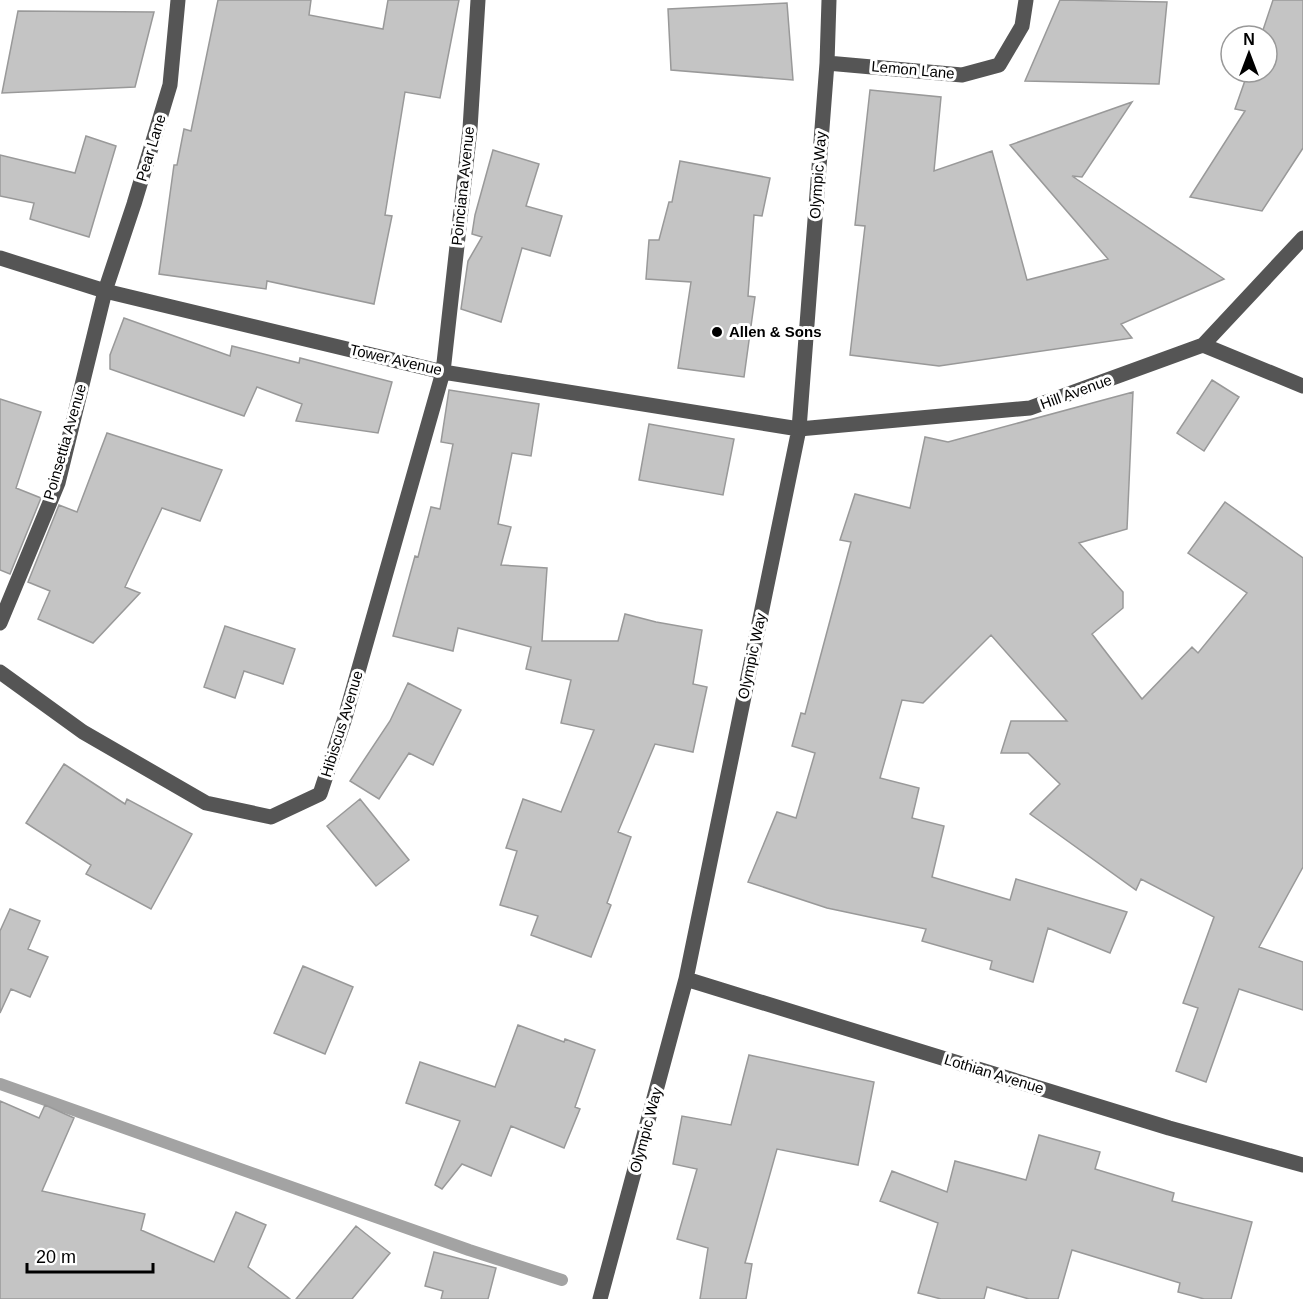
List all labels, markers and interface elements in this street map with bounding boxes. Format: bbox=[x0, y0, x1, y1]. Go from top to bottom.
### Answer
north arrow bbox=[1219, 24, 1279, 84]
text: N bbox=[1243, 31, 1255, 48]
street label: Lemon Lane bbox=[871, 57, 955, 82]
street label: Pear Lane bbox=[132, 112, 169, 183]
street label: Poinciana Avenue bbox=[448, 125, 477, 246]
street label: Olympic Way bbox=[806, 130, 829, 219]
place label: Allen & Sons bbox=[729, 323, 822, 340]
marker: Allen & Sons bbox=[710, 325, 724, 339]
street label: Tower Avenue bbox=[348, 341, 444, 378]
street label: Hill Avenue bbox=[1038, 371, 1114, 412]
street label: Poinsettia Avenue bbox=[40, 382, 89, 502]
street label: Olympic Way bbox=[734, 611, 769, 701]
street label: Hibiscus Avenue bbox=[317, 668, 366, 779]
street label: Lothian Avenue bbox=[942, 1050, 1046, 1097]
street label: Olympic Way bbox=[626, 1085, 665, 1174]
scale bar bbox=[27, 1236, 153, 1274]
text: 20 m bbox=[36, 1247, 76, 1267]

